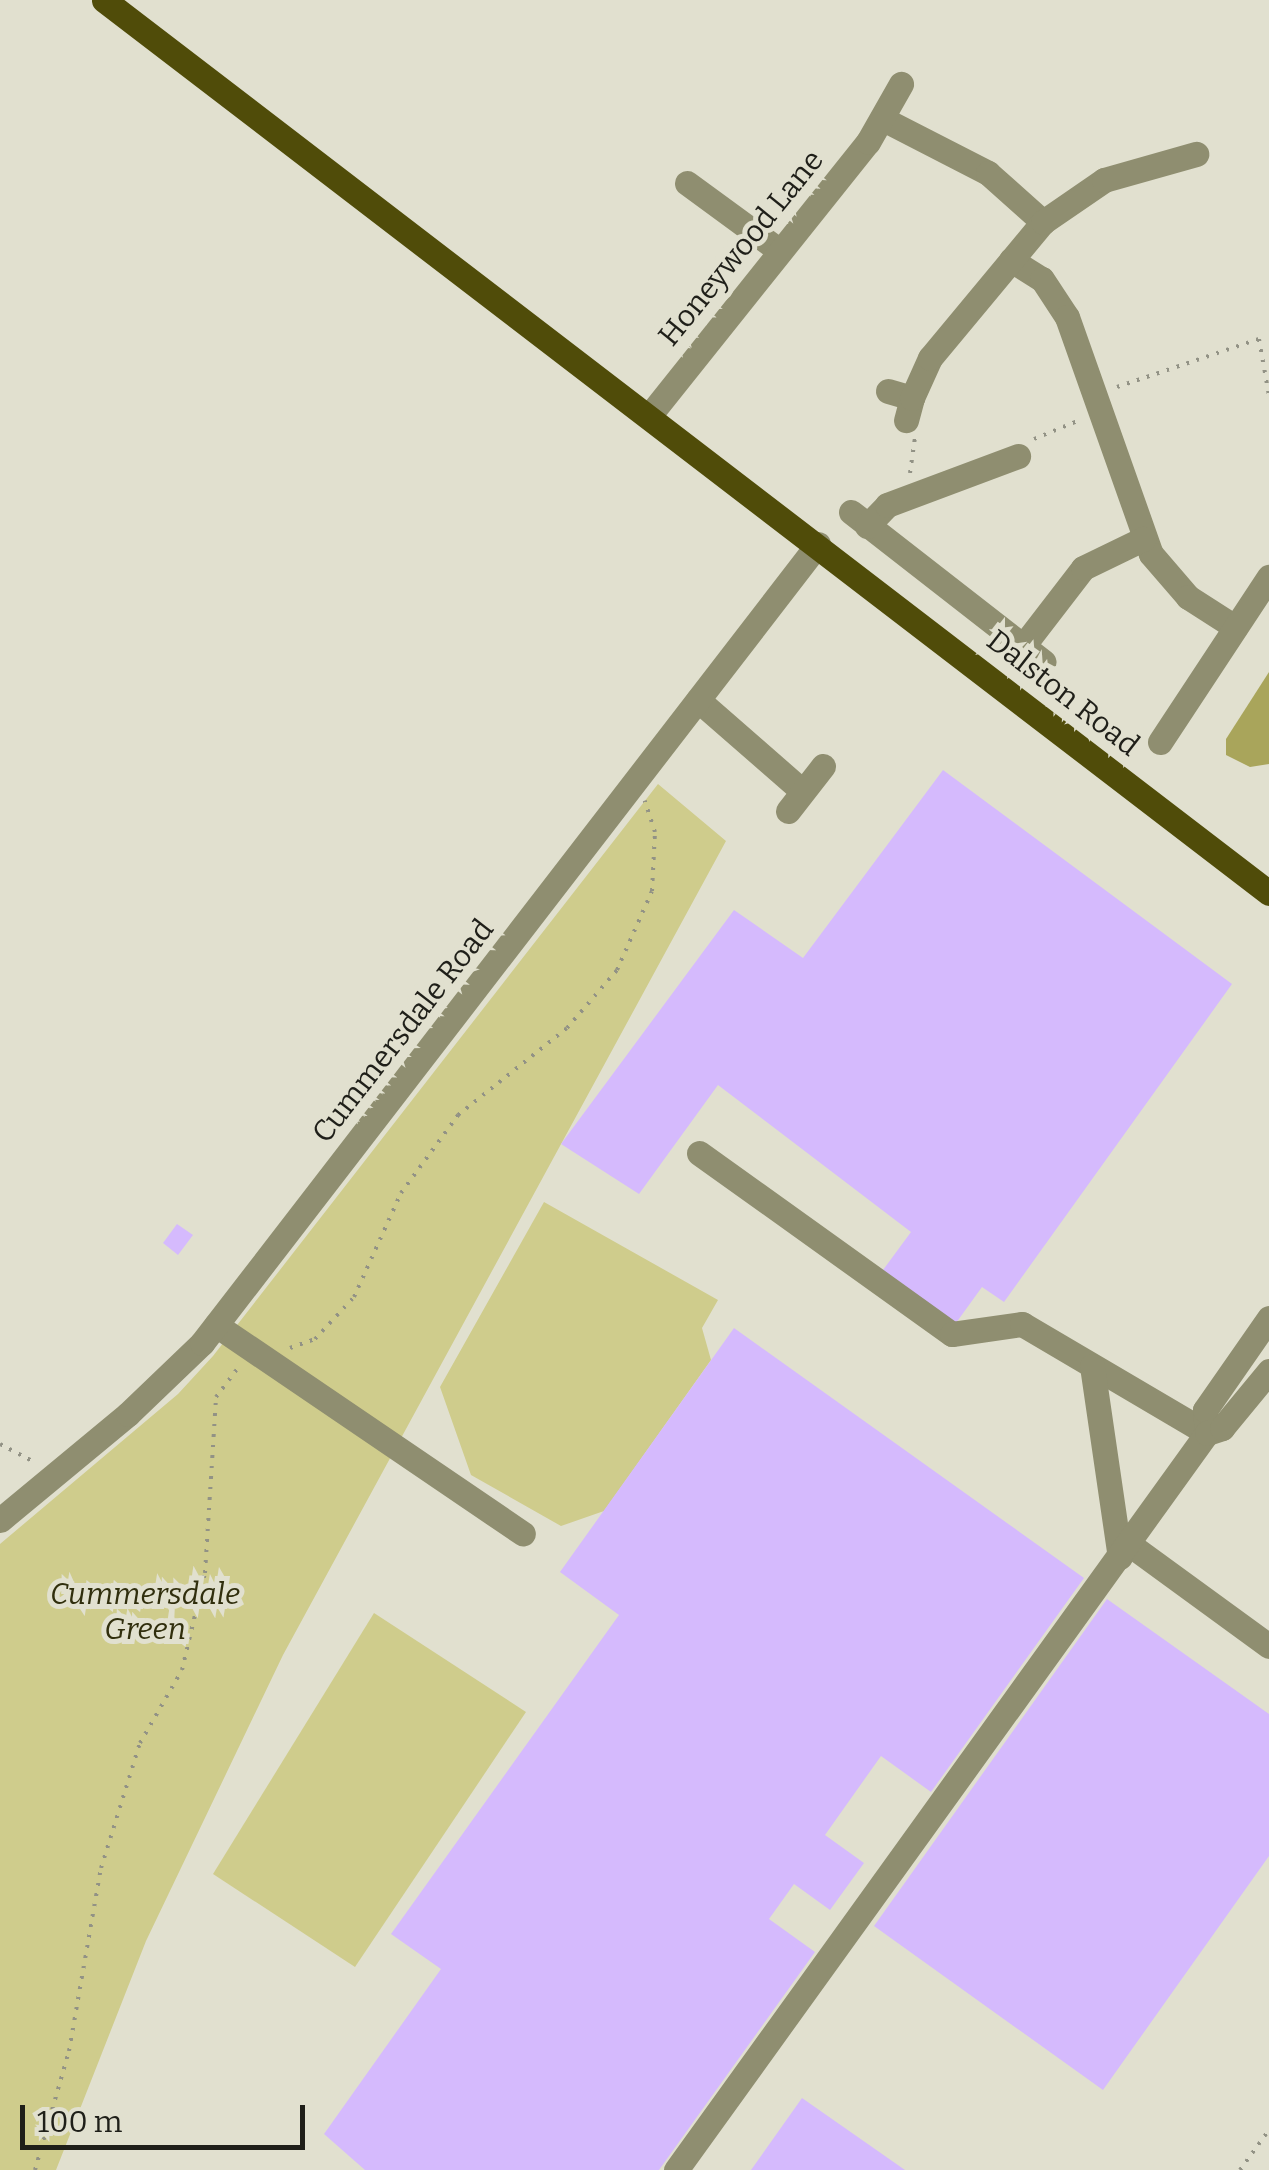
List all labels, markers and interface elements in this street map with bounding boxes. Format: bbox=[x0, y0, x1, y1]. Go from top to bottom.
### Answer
street label: Honeywood Lane bbox=[651, 143, 831, 353]
street label: Dalston Road bbox=[980, 622, 1146, 764]
street label: Cummersdale Road bbox=[305, 912, 501, 1150]
park label: Cummersdale Green bbox=[50, 1576, 240, 1646]
scale bar bbox=[25, 2085, 310, 2147]
text: 100 m bbox=[37, 2104, 122, 2140]

